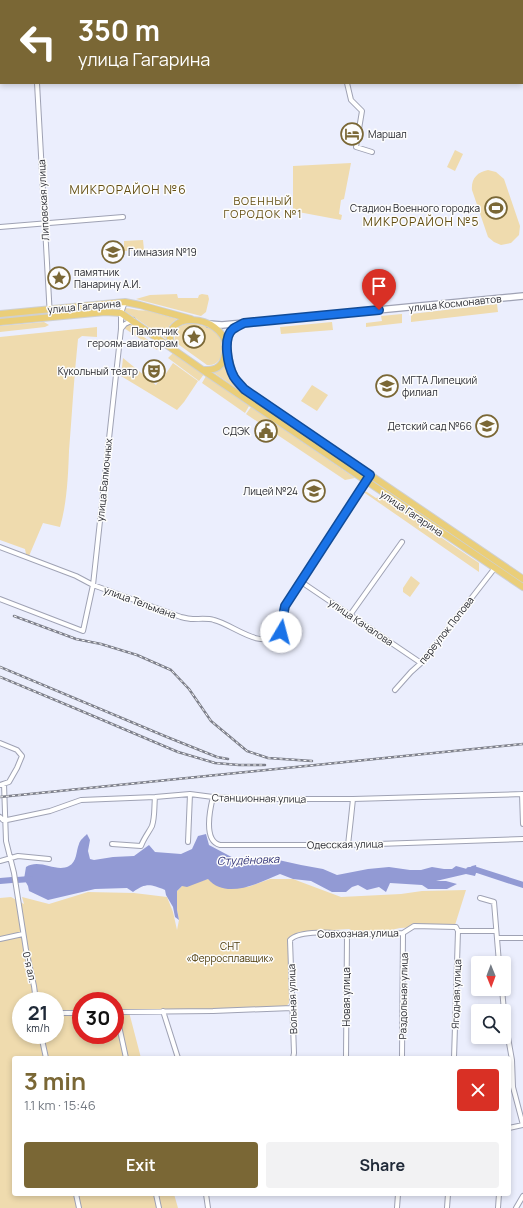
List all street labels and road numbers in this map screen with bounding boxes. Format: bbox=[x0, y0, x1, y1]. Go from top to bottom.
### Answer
street label: Липовская улица bbox=[34, 159, 52, 241]
street label: улица Космонавтов bbox=[408, 291, 503, 315]
street label: улица Гагарина bbox=[47, 296, 121, 316]
street label: улица Балмочных bbox=[93, 437, 115, 522]
street label: улица Гагарина bbox=[378, 487, 446, 539]
street label: улица Тельмана bbox=[102, 582, 178, 622]
street label: переулок Попова bbox=[415, 593, 477, 667]
street label: улица Качалова bbox=[326, 595, 396, 649]
street label: Станционная улица bbox=[212, 790, 306, 806]
street label: Одесская улица bbox=[307, 836, 383, 852]
street label: Совхозная улица bbox=[317, 925, 399, 941]
street label: 0-я ал. bbox=[20, 950, 40, 984]
street label: Раздольная улица bbox=[395, 953, 411, 1039]
street label: Ягодная улица bbox=[448, 959, 464, 1029]
street label: Вольная улица bbox=[284, 964, 300, 1034]
street label: Новая улица bbox=[339, 967, 353, 1027]

